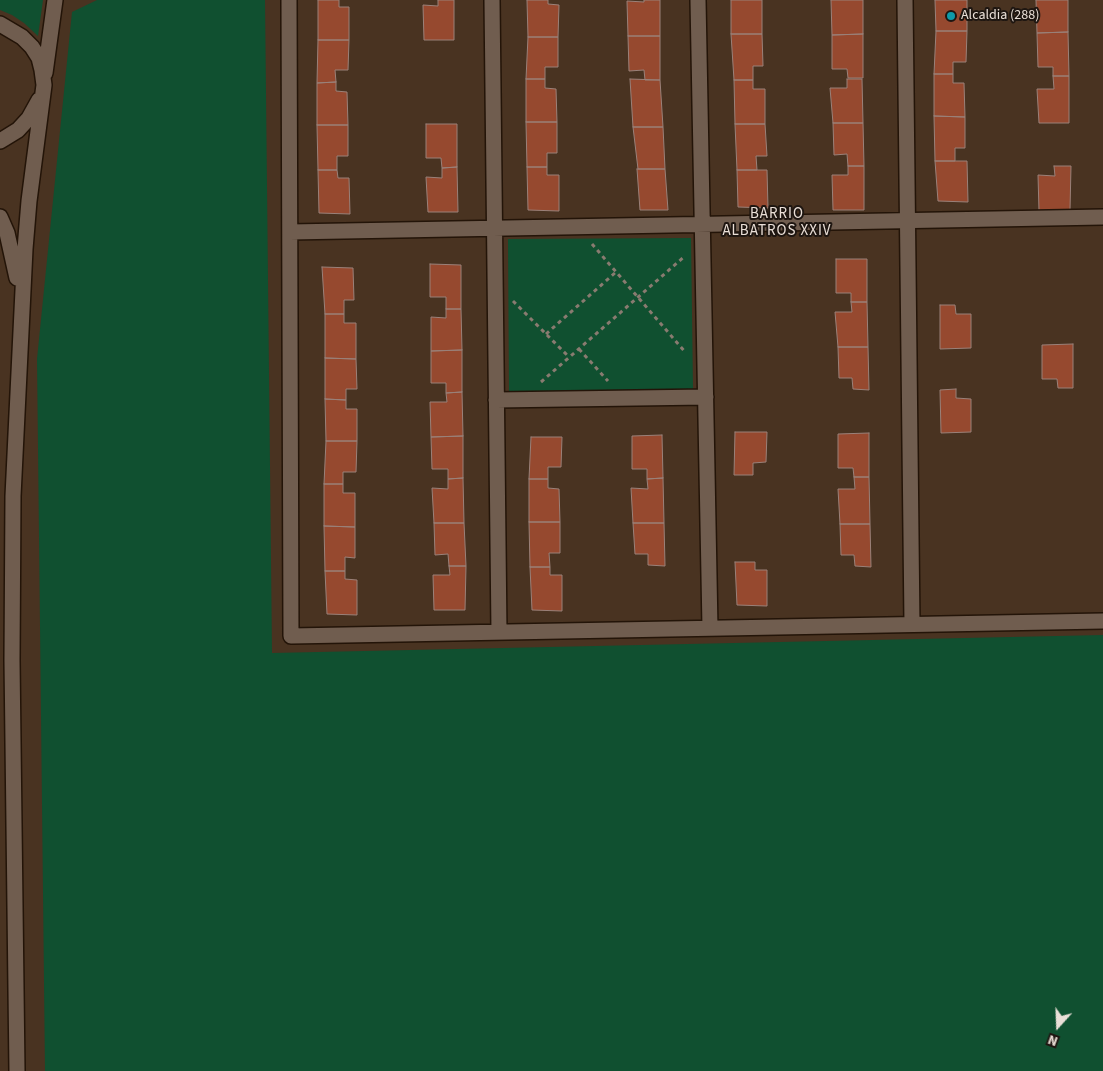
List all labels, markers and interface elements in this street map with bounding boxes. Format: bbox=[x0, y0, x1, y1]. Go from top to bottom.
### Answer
place label: Alcaldia (288) bbox=[961, 8, 1039, 24]
marker: Alcaldia (288) bbox=[945, 10, 957, 22]
district label: BARRIO ALBATROS XXIV bbox=[721, 206, 833, 241]
north arrow bbox=[1033, 1001, 1083, 1051]
text: N bbox=[1045, 1029, 1061, 1051]

